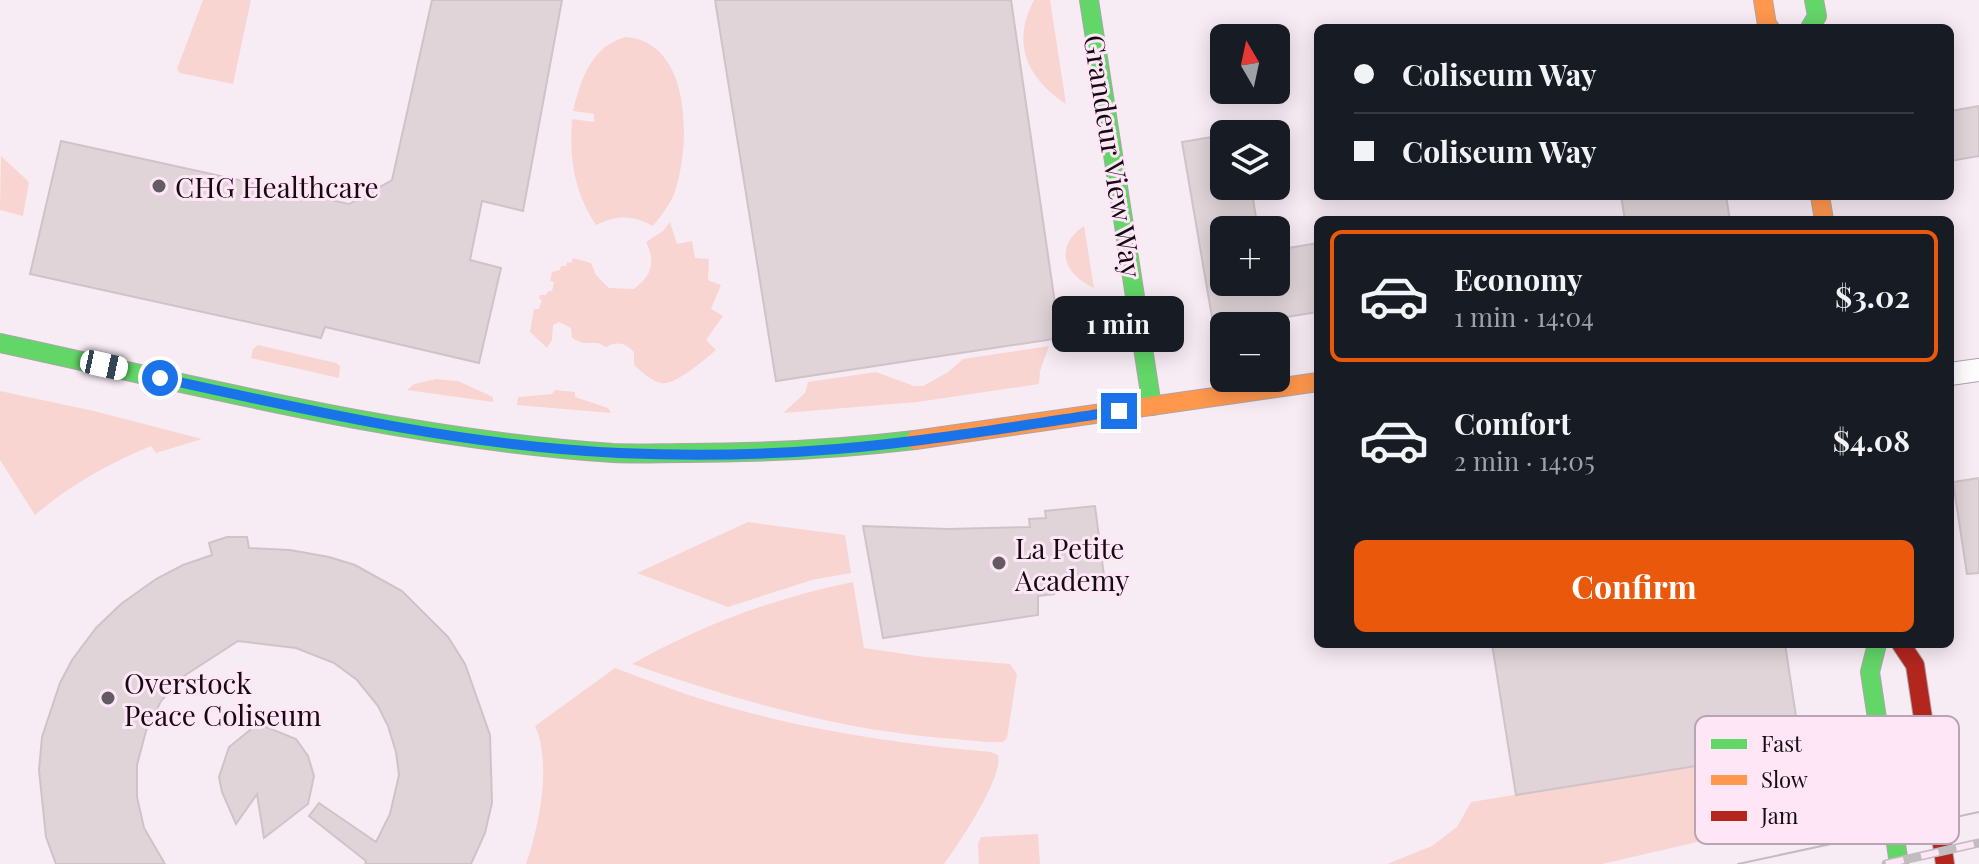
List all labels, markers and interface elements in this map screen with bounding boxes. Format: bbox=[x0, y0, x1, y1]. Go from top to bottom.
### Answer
north arrow bbox=[1210, 24, 1290, 104]
map controls bbox=[1210, 24, 1290, 392]
street label: Grandeur View Way bbox=[1077, 32, 1151, 280]
text: Coliseum Way bbox=[1402, 54, 1597, 94]
button: layers bbox=[1210, 120, 1290, 200]
text: Coliseum Way bbox=[1402, 131, 1597, 171]
place label: CHG Healthcare bbox=[175, 168, 379, 205]
marker: CHG Healthcare bbox=[150, 177, 168, 195]
button: + bbox=[1210, 216, 1290, 296]
text: Economy bbox=[1454, 259, 1583, 299]
icon: car bbox=[1358, 260, 1430, 332]
text: $3.02 bbox=[1835, 276, 1910, 316]
callout: 1 min bbox=[1053, 295, 1185, 351]
text: 1 min · 14:04 bbox=[1454, 299, 1594, 334]
text: 1 min bbox=[1086, 306, 1150, 341]
button: − bbox=[1210, 312, 1290, 392]
car bbox=[78, 348, 130, 382]
route start bbox=[142, 360, 178, 396]
route end bbox=[1101, 393, 1137, 429]
text: Comfort bbox=[1454, 403, 1571, 443]
icon: car bbox=[1358, 404, 1430, 476]
text: $4.08 bbox=[1833, 420, 1910, 460]
text: 2 min · 14:05 bbox=[1454, 443, 1595, 478]
place label: La Petite Academy bbox=[1014, 529, 1129, 598]
button: Confirm bbox=[1354, 540, 1914, 632]
marker: La Petite Academy bbox=[990, 554, 1008, 572]
place label: Overstock Peace Coliseum bbox=[124, 664, 321, 733]
marker: Overstock Peace Coliseum bbox=[99, 689, 117, 707]
legend bbox=[1695, 716, 1959, 844]
text: Fast bbox=[1761, 728, 1803, 758]
text: Slow bbox=[1761, 764, 1808, 794]
text: Jam bbox=[1760, 800, 1799, 830]

